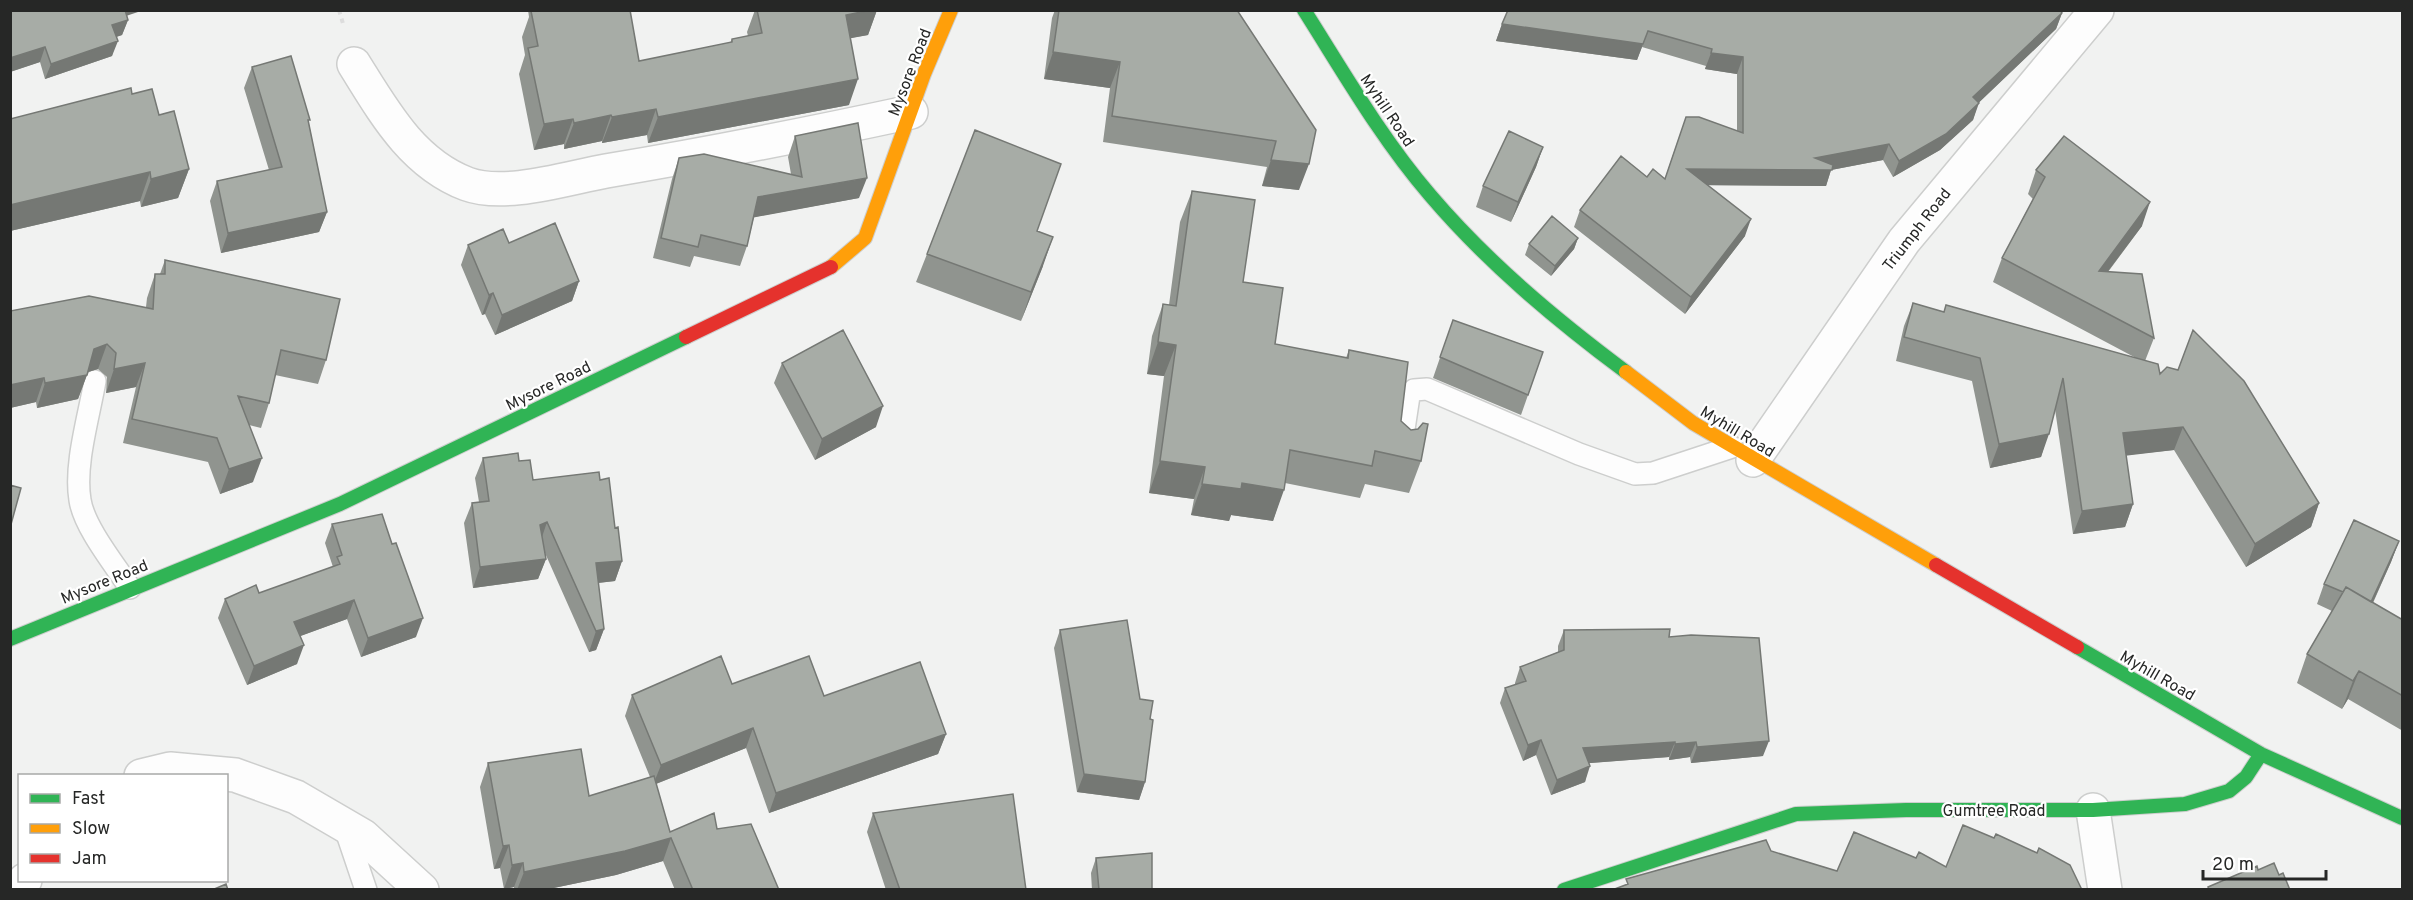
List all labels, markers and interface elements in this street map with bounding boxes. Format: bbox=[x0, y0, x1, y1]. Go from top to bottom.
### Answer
street label: Mysore Road bbox=[885, 26, 937, 119]
street label: Myhill Road bbox=[1355, 71, 1418, 151]
street label: Triumph Road bbox=[1879, 185, 1956, 276]
street label: Mysore Road bbox=[503, 358, 595, 416]
street label: Myhill Road bbox=[1696, 403, 1778, 463]
street label: Mysore Road bbox=[58, 556, 151, 609]
street label: Myhill Road bbox=[2116, 647, 2198, 706]
legend bbox=[18, 774, 228, 882]
text: Fast bbox=[72, 788, 105, 811]
street label: Gumtree Road bbox=[1943, 802, 2045, 822]
text: Slow bbox=[72, 818, 110, 841]
scale bar bbox=[2203, 843, 2326, 881]
text: Jam bbox=[72, 848, 107, 871]
text: 20 m bbox=[2212, 854, 2254, 877]

